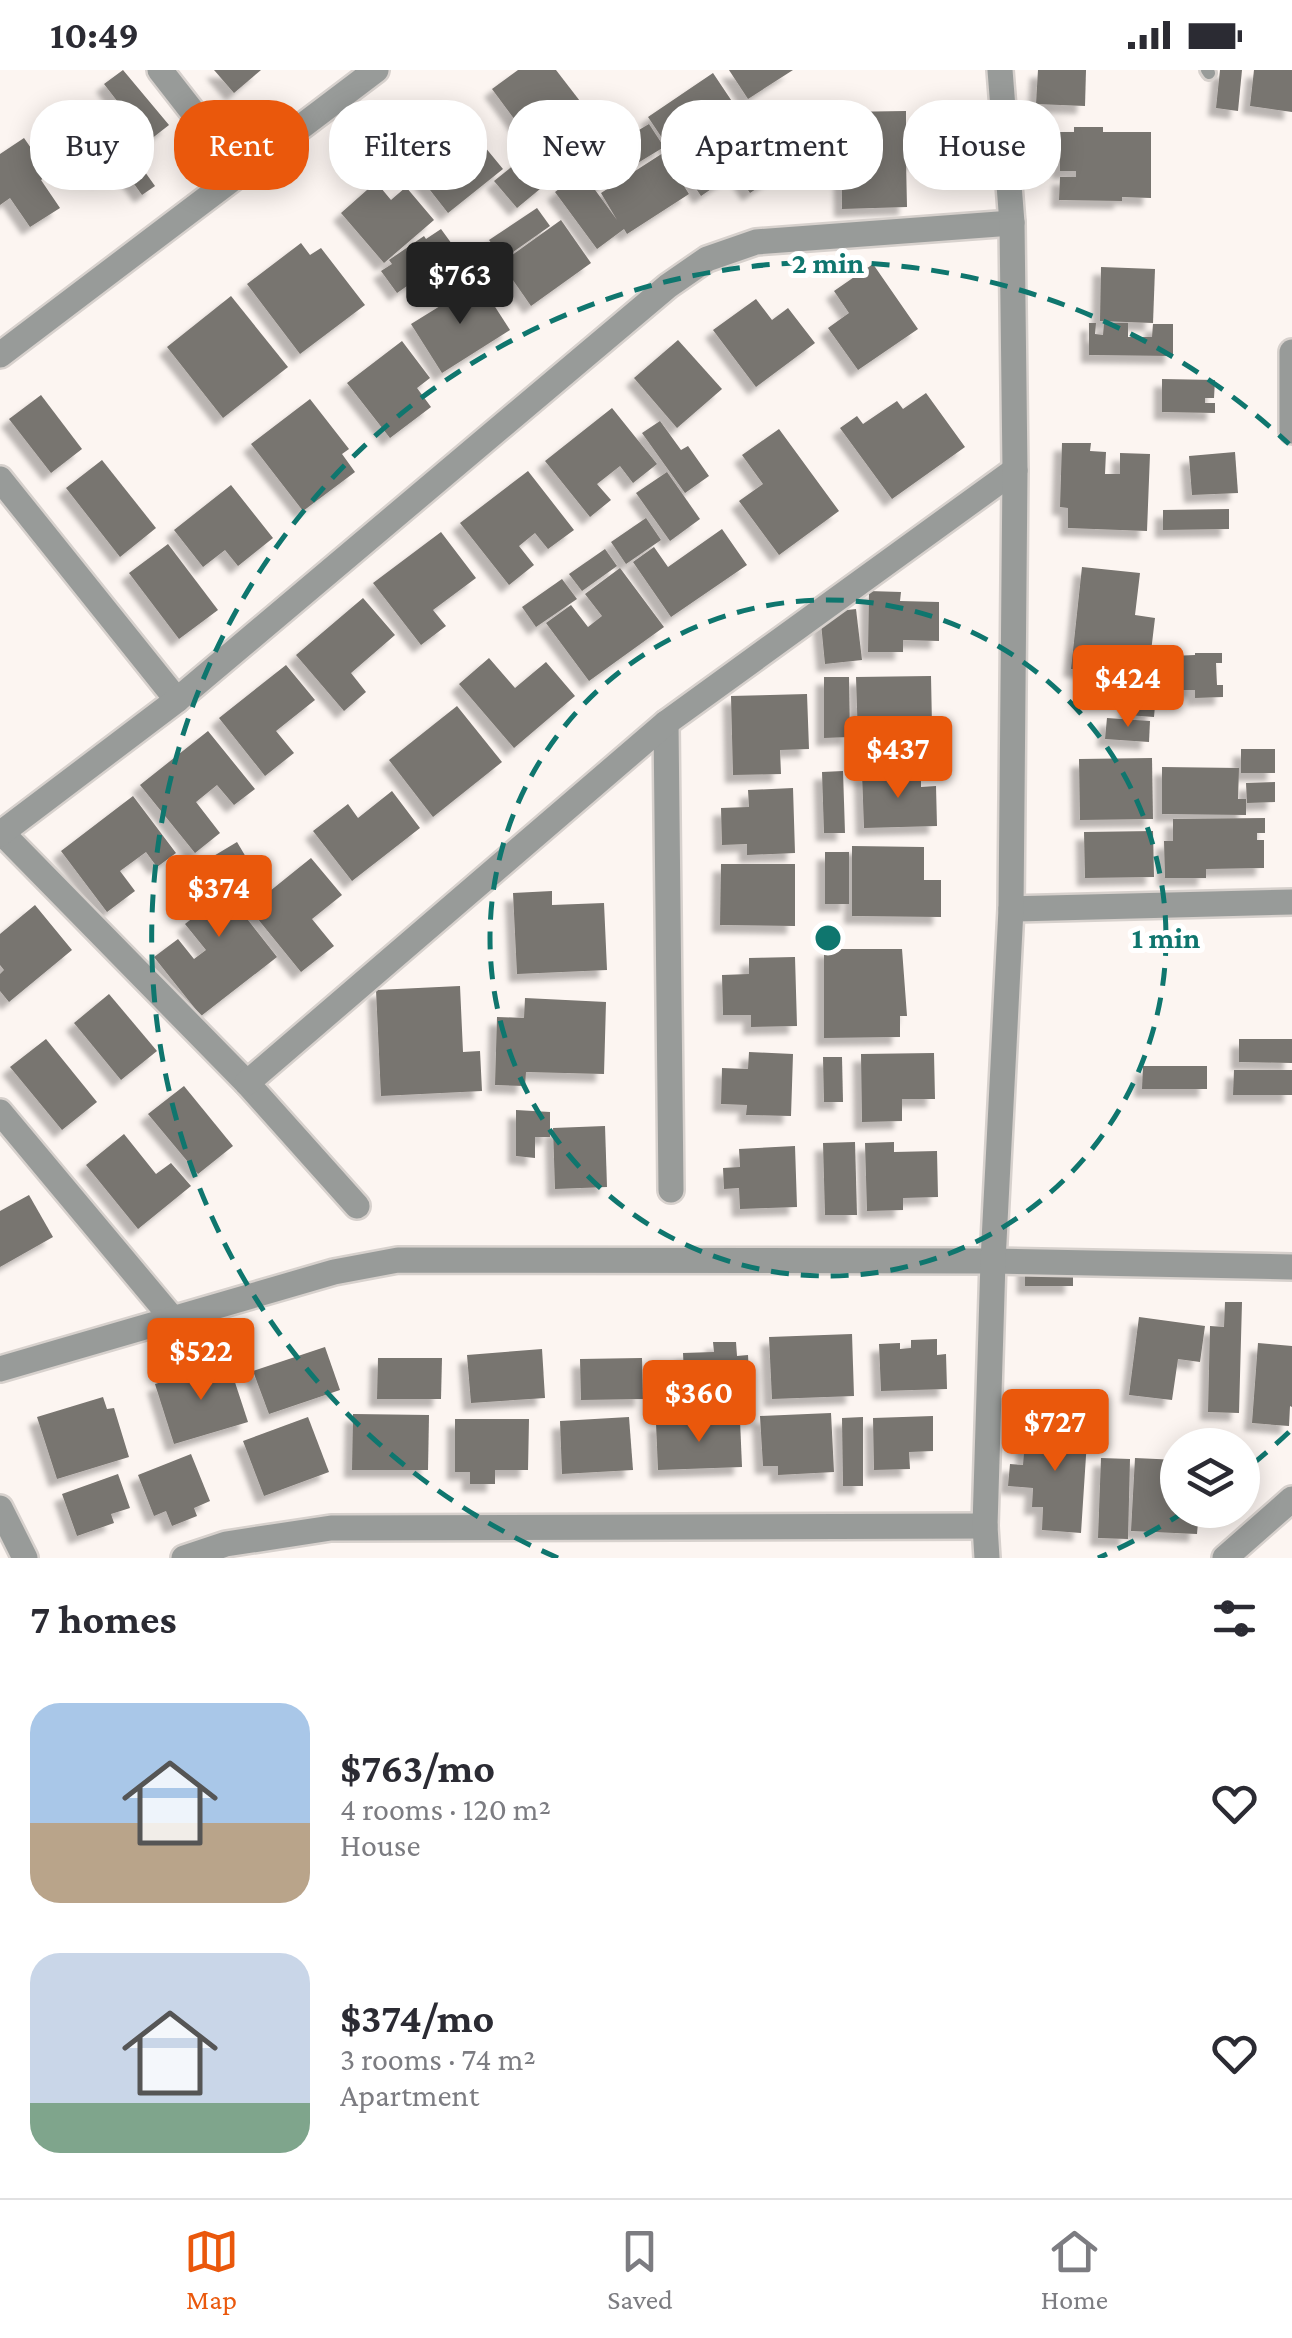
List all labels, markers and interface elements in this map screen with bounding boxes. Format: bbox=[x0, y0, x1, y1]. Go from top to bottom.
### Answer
text: 10:49 bbox=[50, 14, 139, 56]
chip: Buy bbox=[30, 100, 154, 190]
chip: Rent bbox=[174, 100, 309, 190]
chip: Filters bbox=[329, 100, 487, 190]
chip: New bbox=[507, 100, 641, 190]
chip: Apartment bbox=[661, 100, 883, 190]
chip: House bbox=[903, 100, 1061, 190]
pin: $763 bbox=[401, 242, 519, 327]
text: 2 min bbox=[792, 246, 864, 279]
text: $763 bbox=[428, 256, 492, 292]
pin: $424 bbox=[1069, 645, 1187, 730]
text: $424 bbox=[1095, 659, 1161, 695]
pin: $437 bbox=[839, 716, 957, 801]
text: $437 bbox=[866, 730, 930, 766]
pin: $374 bbox=[160, 855, 278, 940]
text: $374 bbox=[188, 869, 250, 905]
centre of rings bbox=[810, 920, 846, 956]
text: 1 min bbox=[1132, 921, 1200, 954]
pin: $522 bbox=[142, 1318, 260, 1403]
text: $522 bbox=[169, 1332, 233, 1368]
pin: $360 bbox=[640, 1360, 758, 1445]
text: $360 bbox=[665, 1374, 733, 1410]
pin: $727 bbox=[996, 1389, 1114, 1474]
text: $727 bbox=[1024, 1403, 1086, 1439]
map controls bbox=[1160, 1428, 1260, 1528]
button: layers bbox=[1160, 1428, 1260, 1528]
icon: filters bbox=[1207, 1591, 1262, 1646]
text: 7 homes bbox=[30, 1595, 177, 1642]
icon: home bbox=[110, 1743, 230, 1863]
text: $763/mo bbox=[340, 1744, 495, 1791]
icon: heart bbox=[1207, 1776, 1262, 1831]
text: 4 rooms · 120 m² bbox=[340, 1791, 551, 1827]
text: House bbox=[340, 1827, 420, 1863]
icon: home bbox=[110, 1993, 230, 2113]
text: $374/mo bbox=[340, 1994, 494, 2041]
icon: heart bbox=[1207, 2026, 1262, 2081]
text: 3 rooms · 74 m² bbox=[340, 2041, 536, 2077]
text: Apartment bbox=[340, 2077, 479, 2113]
tab: Map bbox=[184, 2224, 239, 2315]
tab: Saved bbox=[607, 2224, 673, 2315]
tab: Home bbox=[1041, 2224, 1108, 2315]

